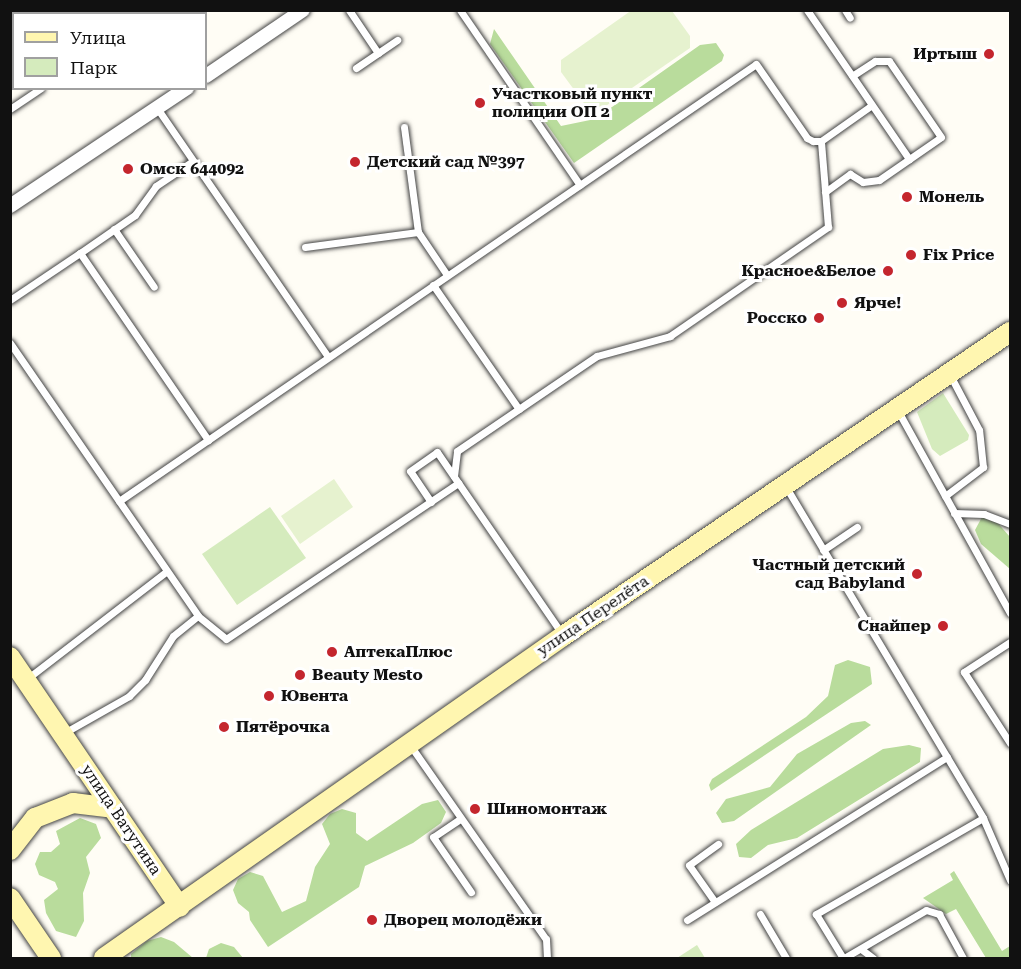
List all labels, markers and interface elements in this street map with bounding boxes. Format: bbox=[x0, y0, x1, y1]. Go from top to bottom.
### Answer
legend bbox=[12, 12, 207, 90]
text: Улица bbox=[70, 27, 126, 48]
place label: Иртыш bbox=[913, 44, 977, 64]
marker: Иртыш bbox=[982, 47, 996, 61]
text: Парк bbox=[70, 57, 118, 78]
place label: Участковый пункт полиции ОП 2 bbox=[492, 84, 652, 122]
marker: Участковый пункт полиции ОП 2 bbox=[473, 96, 487, 110]
place label: Детский сад №397 bbox=[367, 152, 525, 172]
marker: Детский сад №397 bbox=[348, 155, 362, 169]
place label: Омск 644092 bbox=[140, 159, 244, 179]
marker: Омск 644092 bbox=[121, 162, 135, 176]
place label: Монель bbox=[919, 187, 984, 207]
marker: Монель bbox=[900, 190, 914, 204]
place label: Fix Price bbox=[923, 245, 994, 265]
marker: Fix Price bbox=[904, 248, 918, 262]
place label: Красное&Белое bbox=[741, 261, 876, 281]
marker: Красное&Белое bbox=[881, 264, 895, 278]
place label: Ярче! bbox=[854, 293, 901, 313]
marker: Ярче! bbox=[835, 296, 849, 310]
place label: Росско bbox=[747, 308, 807, 328]
marker: Росско bbox=[812, 311, 826, 325]
place label: Частный детский сад Babyland bbox=[752, 555, 905, 593]
marker: Частный детский сад Babyland bbox=[910, 567, 924, 581]
street label: улица Перелёта bbox=[534, 572, 652, 660]
place label: Снайпер bbox=[858, 616, 931, 636]
marker: Снайпер bbox=[936, 619, 950, 633]
place label: АптекаПлюс bbox=[344, 642, 453, 662]
marker: АптекаПлюс bbox=[325, 645, 339, 659]
place label: Beauty Mesto bbox=[312, 665, 423, 685]
marker: Beauty Mesto bbox=[293, 668, 307, 682]
place label: Ювента bbox=[281, 686, 348, 706]
marker: Ювента bbox=[262, 689, 276, 703]
place label: Пятёрочка bbox=[236, 717, 330, 737]
marker: Пятёрочка bbox=[217, 720, 231, 734]
street label: улица Ватутина bbox=[77, 761, 165, 879]
place label: Шиномонтаж bbox=[487, 799, 607, 819]
marker: Шиномонтаж bbox=[468, 802, 482, 816]
place label: Дворец молодёжи bbox=[384, 910, 542, 930]
marker: Дворец молодёжи bbox=[365, 913, 379, 927]

